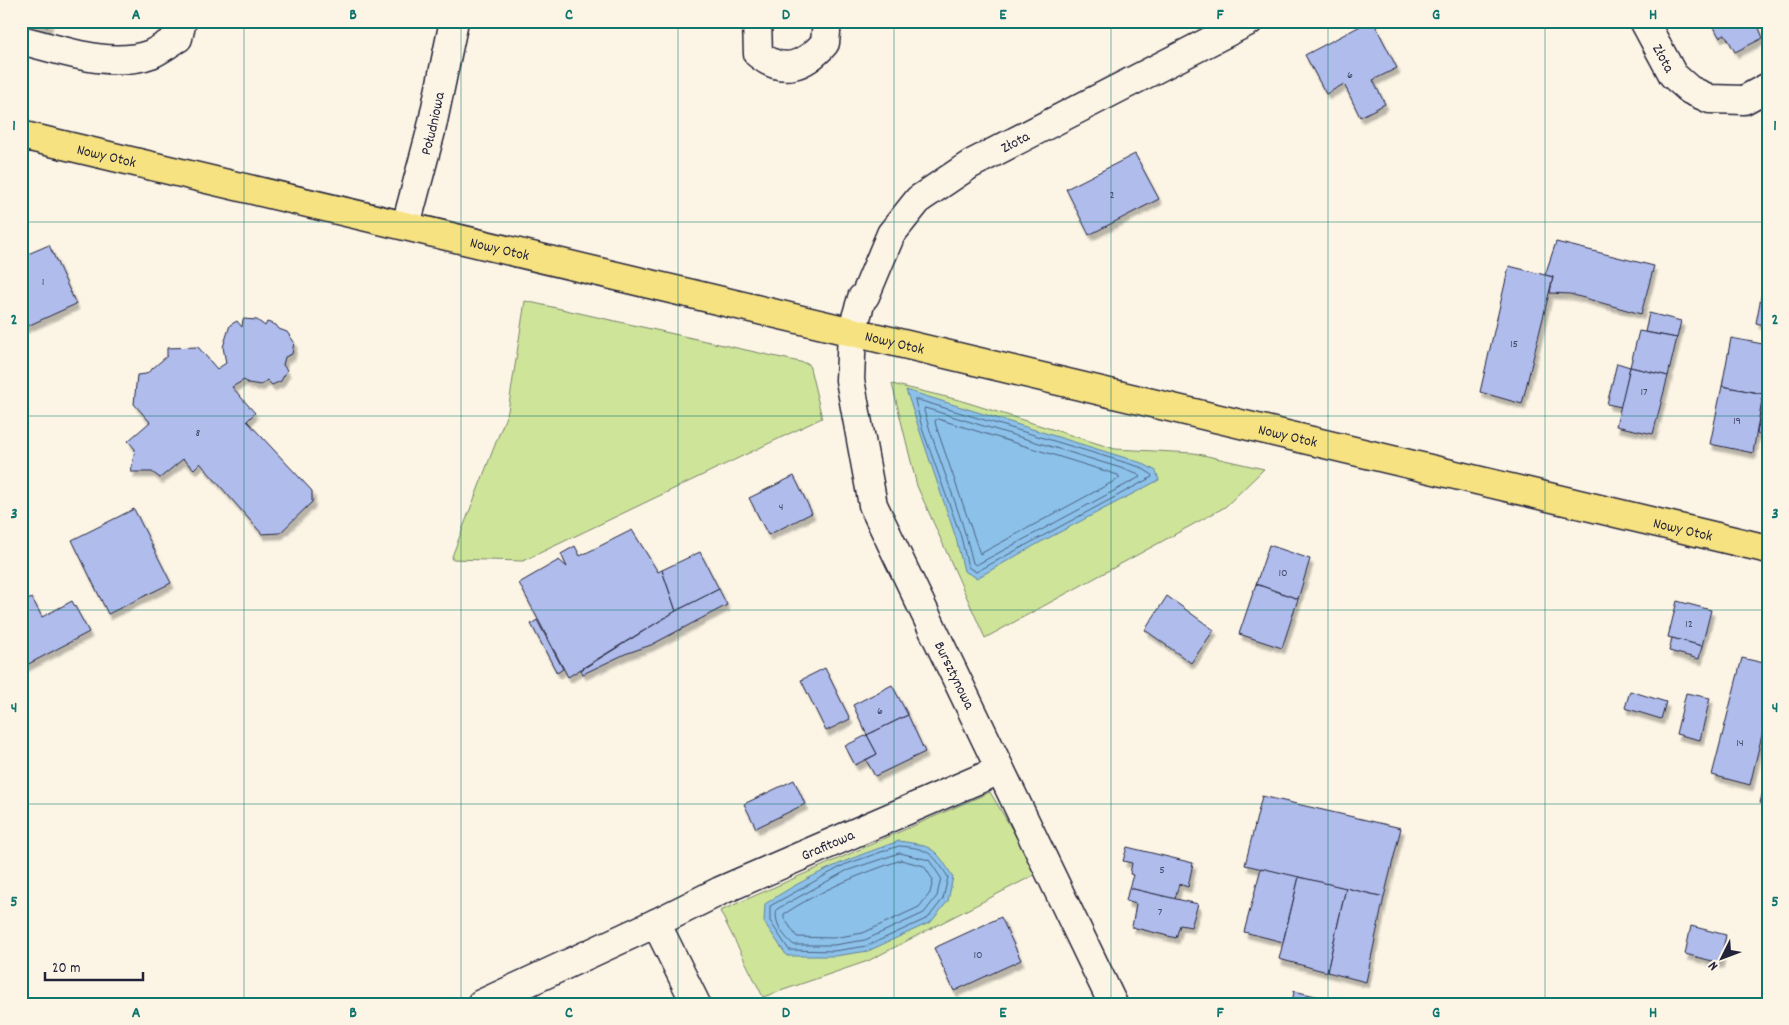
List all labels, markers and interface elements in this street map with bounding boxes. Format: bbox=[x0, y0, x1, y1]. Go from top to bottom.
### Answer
text: A bbox=[132, 4, 141, 27]
text: B bbox=[349, 4, 357, 27]
text: C bbox=[565, 4, 573, 27]
text: D bbox=[782, 4, 791, 27]
text: E bbox=[999, 4, 1007, 27]
text: F bbox=[1216, 4, 1224, 27]
text: G bbox=[1432, 4, 1440, 27]
text: H bbox=[1649, 4, 1657, 27]
street label: Złota bbox=[1645, 41, 1679, 78]
house number: 6 bbox=[1347, 67, 1353, 84]
street label: Południowa bbox=[416, 89, 452, 158]
text: 1 bbox=[12, 115, 16, 138]
text: 1 bbox=[1773, 115, 1777, 138]
street label: Złota bbox=[998, 126, 1035, 160]
street label: Nowy Otok bbox=[74, 140, 138, 175]
house number: 2 bbox=[1109, 187, 1115, 204]
street label: Nowy Otok bbox=[467, 233, 531, 268]
house number: 1 bbox=[42, 274, 44, 291]
text: 2 bbox=[11, 309, 18, 332]
text: 2 bbox=[1772, 309, 1779, 332]
street label: Nowy Otok bbox=[862, 326, 926, 362]
house number: 15 bbox=[1510, 336, 1518, 353]
house number: 17 bbox=[1640, 384, 1648, 401]
house number: 19 bbox=[1733, 413, 1741, 430]
street label: Nowy Otok bbox=[1256, 420, 1319, 455]
house number: 8 bbox=[196, 425, 201, 442]
house number: 4 bbox=[779, 499, 784, 516]
text: 3 bbox=[10, 503, 18, 526]
text: 3 bbox=[1771, 503, 1779, 526]
street label: Nowy Otok bbox=[1651, 513, 1714, 548]
house number: 10 bbox=[1278, 565, 1288, 582]
house number: 12 bbox=[1685, 616, 1693, 633]
street label: Bursztynowa bbox=[927, 638, 980, 714]
text: 4 bbox=[11, 697, 17, 720]
text: 4 bbox=[1772, 697, 1778, 720]
house number: 6 bbox=[877, 703, 883, 720]
house number: 14 bbox=[1736, 735, 1744, 752]
street label: Grafitowa bbox=[798, 825, 859, 868]
house number: 5 bbox=[1159, 862, 1165, 879]
text: 5 bbox=[10, 891, 18, 914]
text: 5 bbox=[1771, 891, 1779, 914]
house number: 7 bbox=[1158, 904, 1163, 921]
north arrow bbox=[1696, 932, 1746, 982]
house number: 10 bbox=[973, 947, 983, 964]
scale bar bbox=[45, 950, 142, 982]
text: N bbox=[1704, 956, 1724, 975]
text: 20 m bbox=[52, 958, 80, 980]
text: A bbox=[132, 1002, 141, 1025]
text: B bbox=[349, 1002, 357, 1025]
text: C bbox=[565, 1002, 573, 1025]
text: D bbox=[782, 1002, 791, 1025]
text: E bbox=[999, 1002, 1007, 1025]
text: F bbox=[1216, 1002, 1224, 1025]
text: G bbox=[1432, 1002, 1440, 1025]
text: H bbox=[1649, 1002, 1657, 1025]

